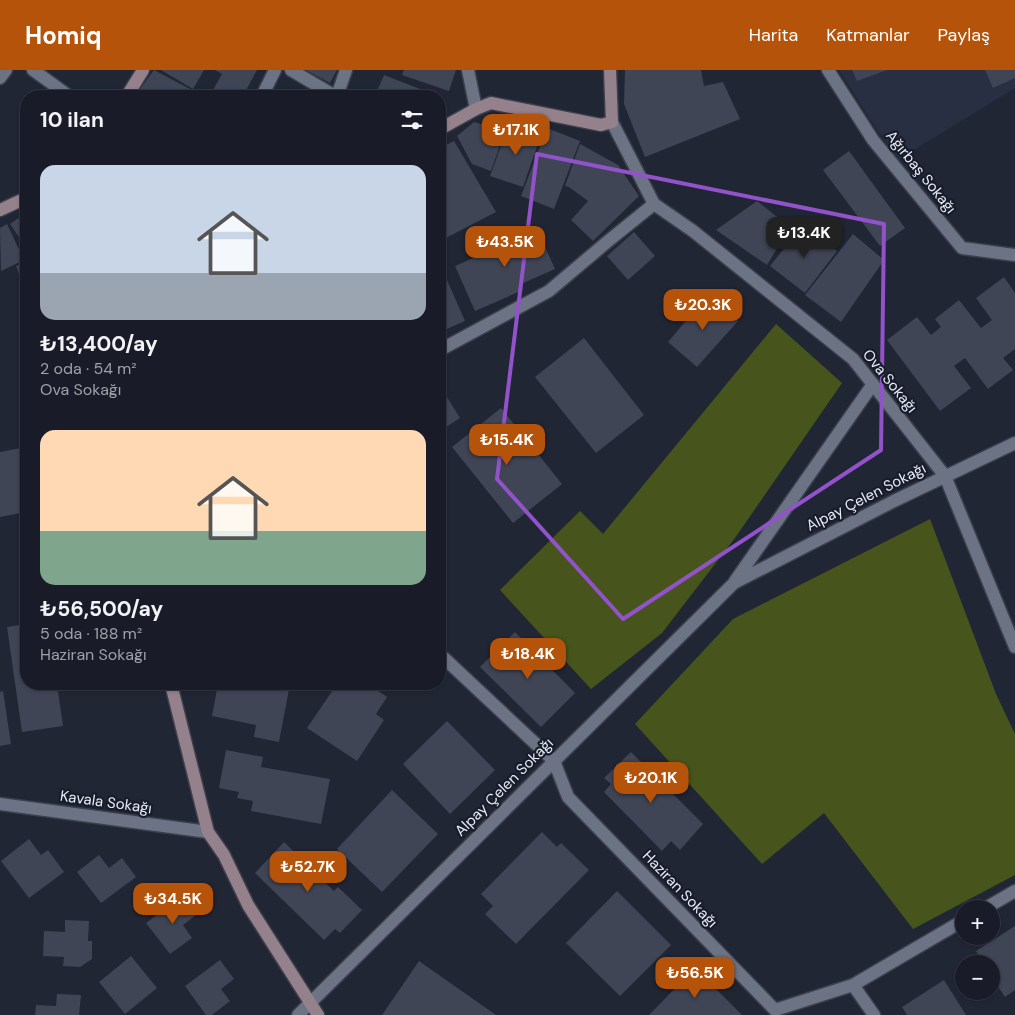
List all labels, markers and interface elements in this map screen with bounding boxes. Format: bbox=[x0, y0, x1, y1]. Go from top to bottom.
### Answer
text: Homiq bbox=[25, 20, 102, 51]
text: Harita bbox=[749, 23, 798, 47]
text: Katmanlar bbox=[826, 23, 910, 47]
text: Paylaş bbox=[938, 23, 990, 47]
text: 10 ilan bbox=[40, 106, 104, 134]
icon: filters bbox=[398, 106, 426, 134]
pin: ₺17.1K bbox=[475, 114, 557, 156]
text: ₺17.1K bbox=[493, 119, 539, 140]
street label: Ağırbaş Sokağı bbox=[881, 126, 961, 218]
icon: home bbox=[188, 198, 278, 288]
pin: ₺13.4K bbox=[763, 216, 845, 259]
text: ₺13.4K bbox=[777, 222, 831, 243]
pin: ₺43.5K bbox=[464, 226, 546, 268]
text: ₺43.5K bbox=[476, 231, 534, 252]
pin: ₺20.3K bbox=[662, 288, 744, 331]
text: ₺20.3K bbox=[674, 294, 732, 315]
text: ₺13,400/ay bbox=[40, 330, 158, 358]
street label: Ova Sokağı bbox=[858, 345, 922, 417]
text: 2 oda · 54 m² bbox=[40, 358, 137, 379]
text: Ova Sokağı bbox=[40, 379, 121, 400]
pin: ₺15.4K bbox=[466, 424, 548, 466]
text: ₺15.4K bbox=[480, 429, 534, 450]
street label: Alpay Çelen Sokağı bbox=[803, 458, 929, 536]
icon: home bbox=[188, 463, 278, 553]
text: ₺56,500/ay bbox=[40, 595, 163, 623]
text: 5 oda · 188 m² bbox=[40, 623, 142, 644]
pin: ₺18.4K bbox=[487, 638, 569, 680]
text: ₺18.4K bbox=[501, 643, 555, 664]
text: Haziran Sokağı bbox=[40, 644, 147, 665]
street label: Alpay Çelen Sokağı bbox=[450, 733, 558, 841]
pin: ₺20.1K bbox=[610, 762, 692, 804]
text: ₺20.1K bbox=[625, 767, 677, 788]
street label: Kavala Sokağı bbox=[59, 786, 153, 818]
street label: Haziran Sokağı bbox=[638, 846, 722, 932]
pin: ₺52.7K bbox=[267, 850, 349, 893]
text: ₺52.7K bbox=[281, 856, 335, 877]
pin: ₺34.5K bbox=[132, 882, 214, 925]
text: ₺34.5K bbox=[144, 888, 202, 909]
map controls bbox=[955, 900, 1000, 1000]
button: + bbox=[955, 900, 1000, 945]
button: − bbox=[955, 955, 1000, 1000]
pin: ₺56.5K bbox=[654, 956, 736, 999]
text: ₺56.5K bbox=[666, 962, 724, 983]

